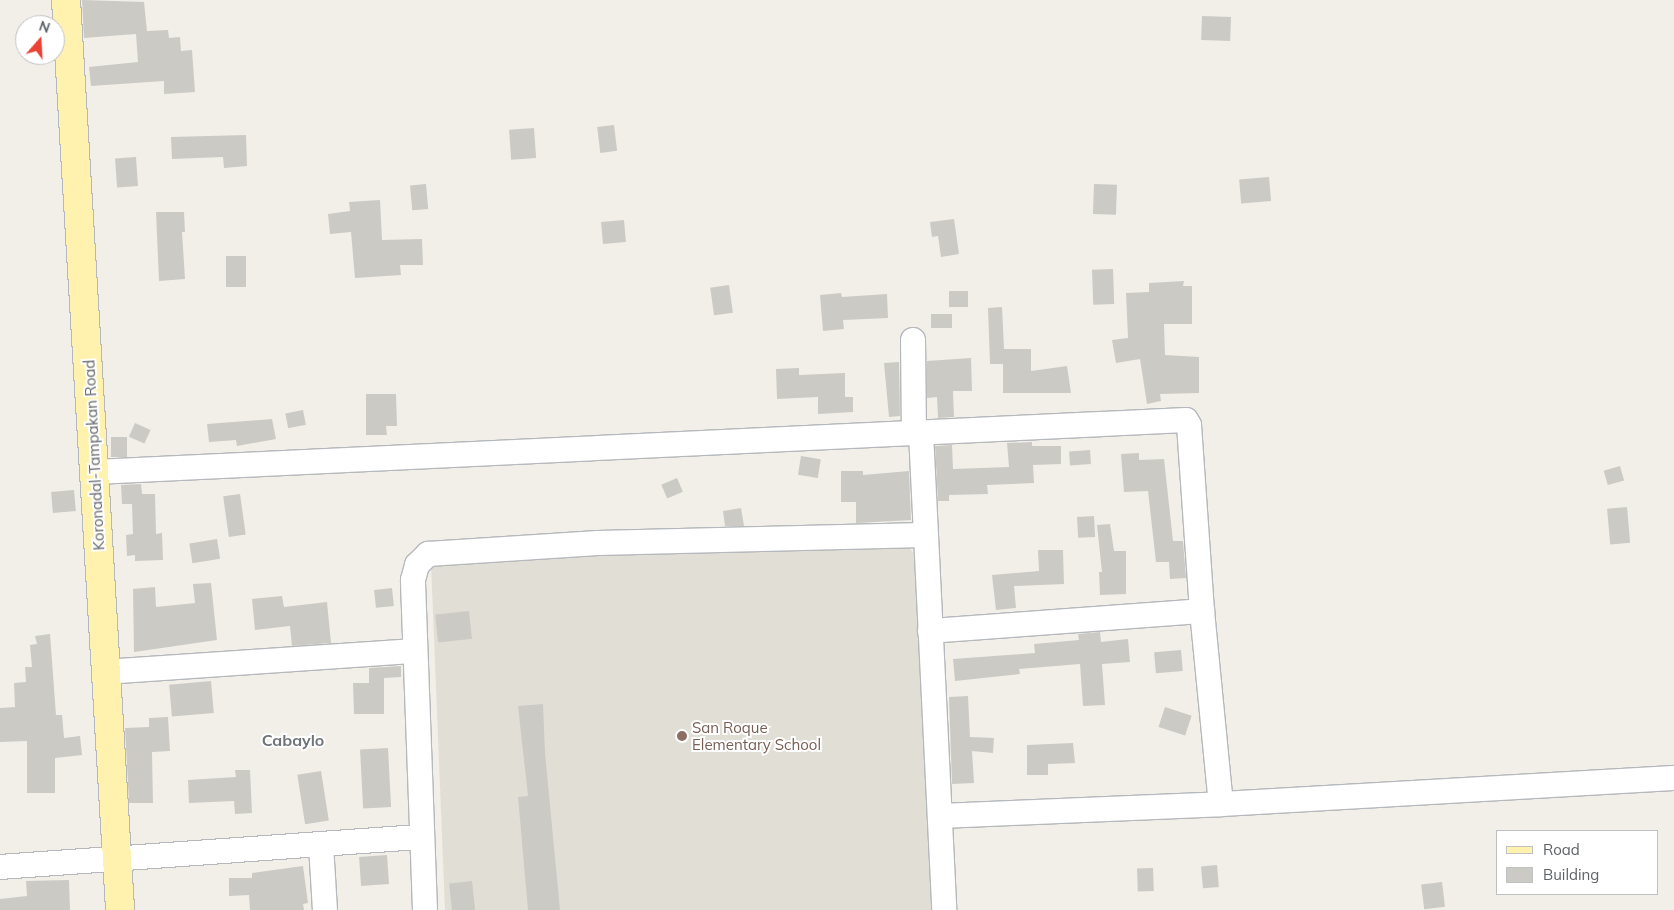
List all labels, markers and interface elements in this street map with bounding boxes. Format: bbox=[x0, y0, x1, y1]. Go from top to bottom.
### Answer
north arrow bbox=[15, 15, 65, 65]
text: N bbox=[37, 17, 52, 37]
street label: Koronadal-Tampakan Road bbox=[80, 359, 108, 551]
place label: San Roque Elementary School bbox=[692, 718, 821, 753]
district label: Cabaylo bbox=[262, 730, 324, 750]
marker: San Roque Elementary School bbox=[676, 730, 688, 742]
legend bbox=[1496, 830, 1659, 895]
text: Road bbox=[1543, 840, 1580, 859]
text: Building bbox=[1543, 865, 1599, 884]

